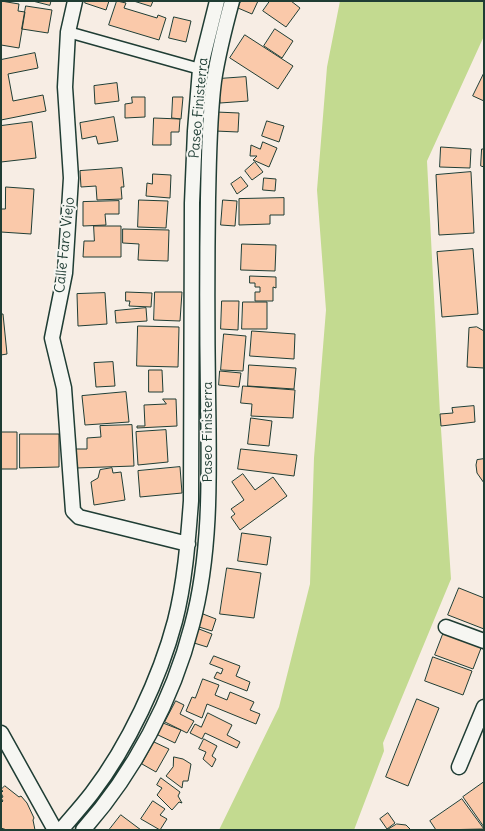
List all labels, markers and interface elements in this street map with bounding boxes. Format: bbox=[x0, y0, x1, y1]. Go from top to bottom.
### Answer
street label: Paseo Finisterra bbox=[186, 57, 212, 159]
street label: Calle Faro Viejo bbox=[52, 196, 78, 294]
street label: Paseo Finisterra bbox=[200, 381, 216, 483]

